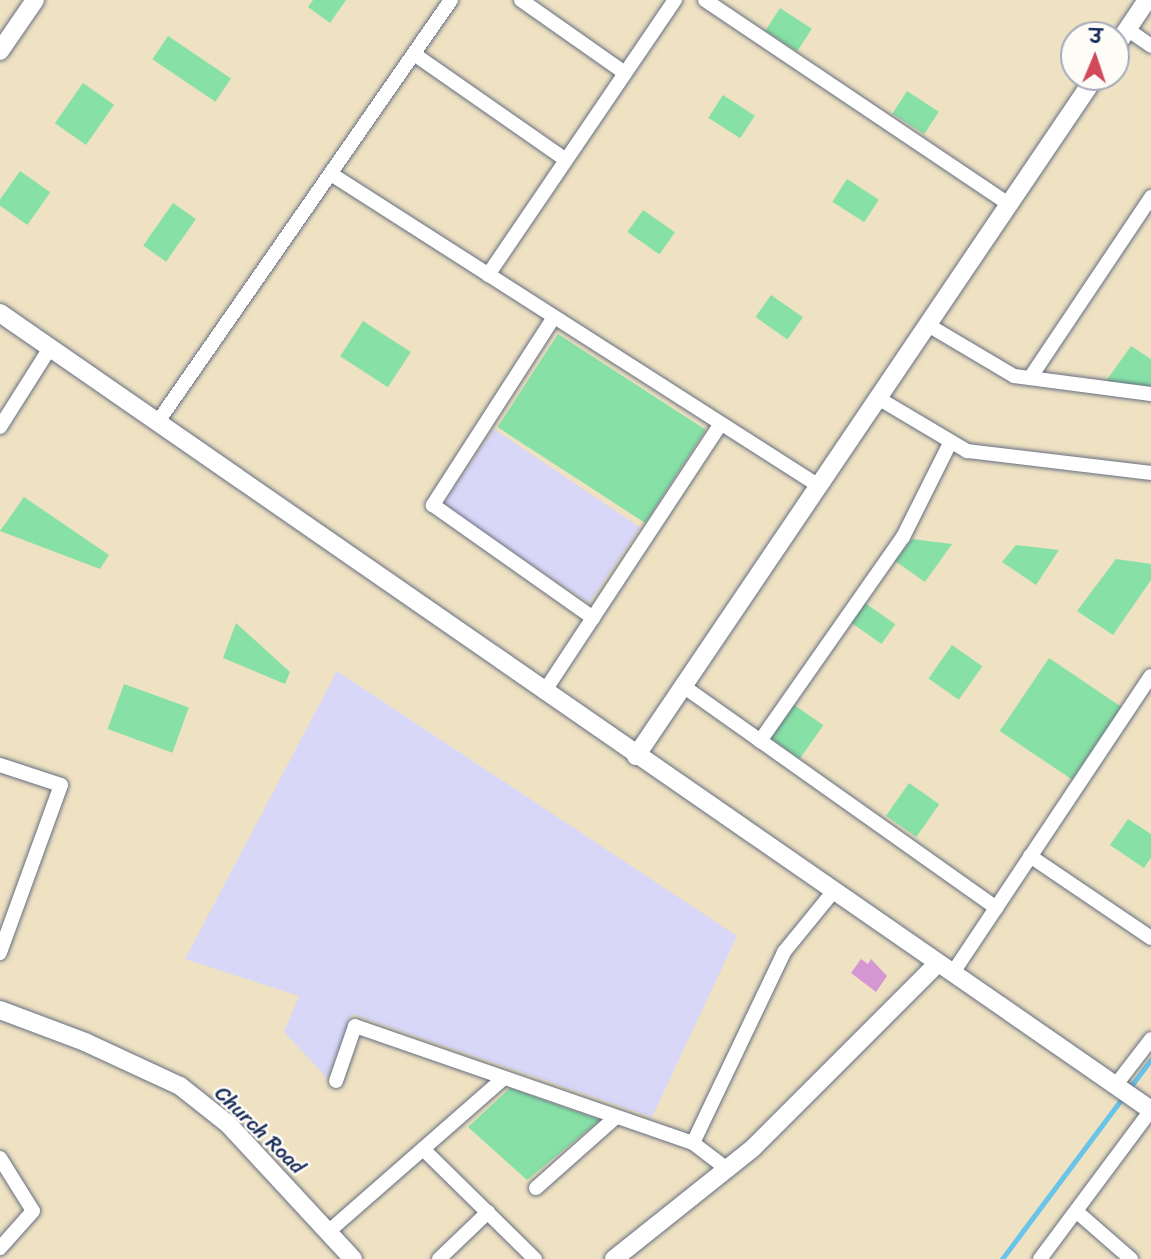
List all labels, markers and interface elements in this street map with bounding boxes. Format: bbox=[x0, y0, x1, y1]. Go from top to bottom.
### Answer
text: उ bbox=[1089, 20, 1103, 53]
north arrow bbox=[1060, 21, 1130, 91]
street label: Church Road bbox=[210, 1081, 310, 1179]

